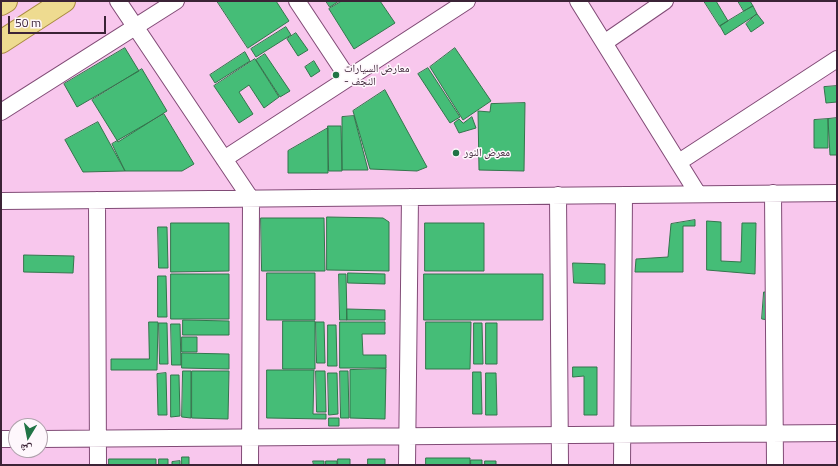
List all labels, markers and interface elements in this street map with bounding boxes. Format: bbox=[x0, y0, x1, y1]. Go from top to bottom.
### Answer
scale bar bbox=[10, 8, 108, 34]
text: 50 m bbox=[15, 13, 41, 32]
place label: معارض السيارات - النجف bbox=[344, 62, 409, 88]
marker: معارض السيارات - النجف bbox=[331, 70, 341, 80]
place label: معرض النور bbox=[464, 146, 510, 160]
marker: معرض النور bbox=[451, 148, 461, 158]
north arrow bbox=[8, 418, 48, 458]
text: ش bbox=[19, 440, 33, 458]

